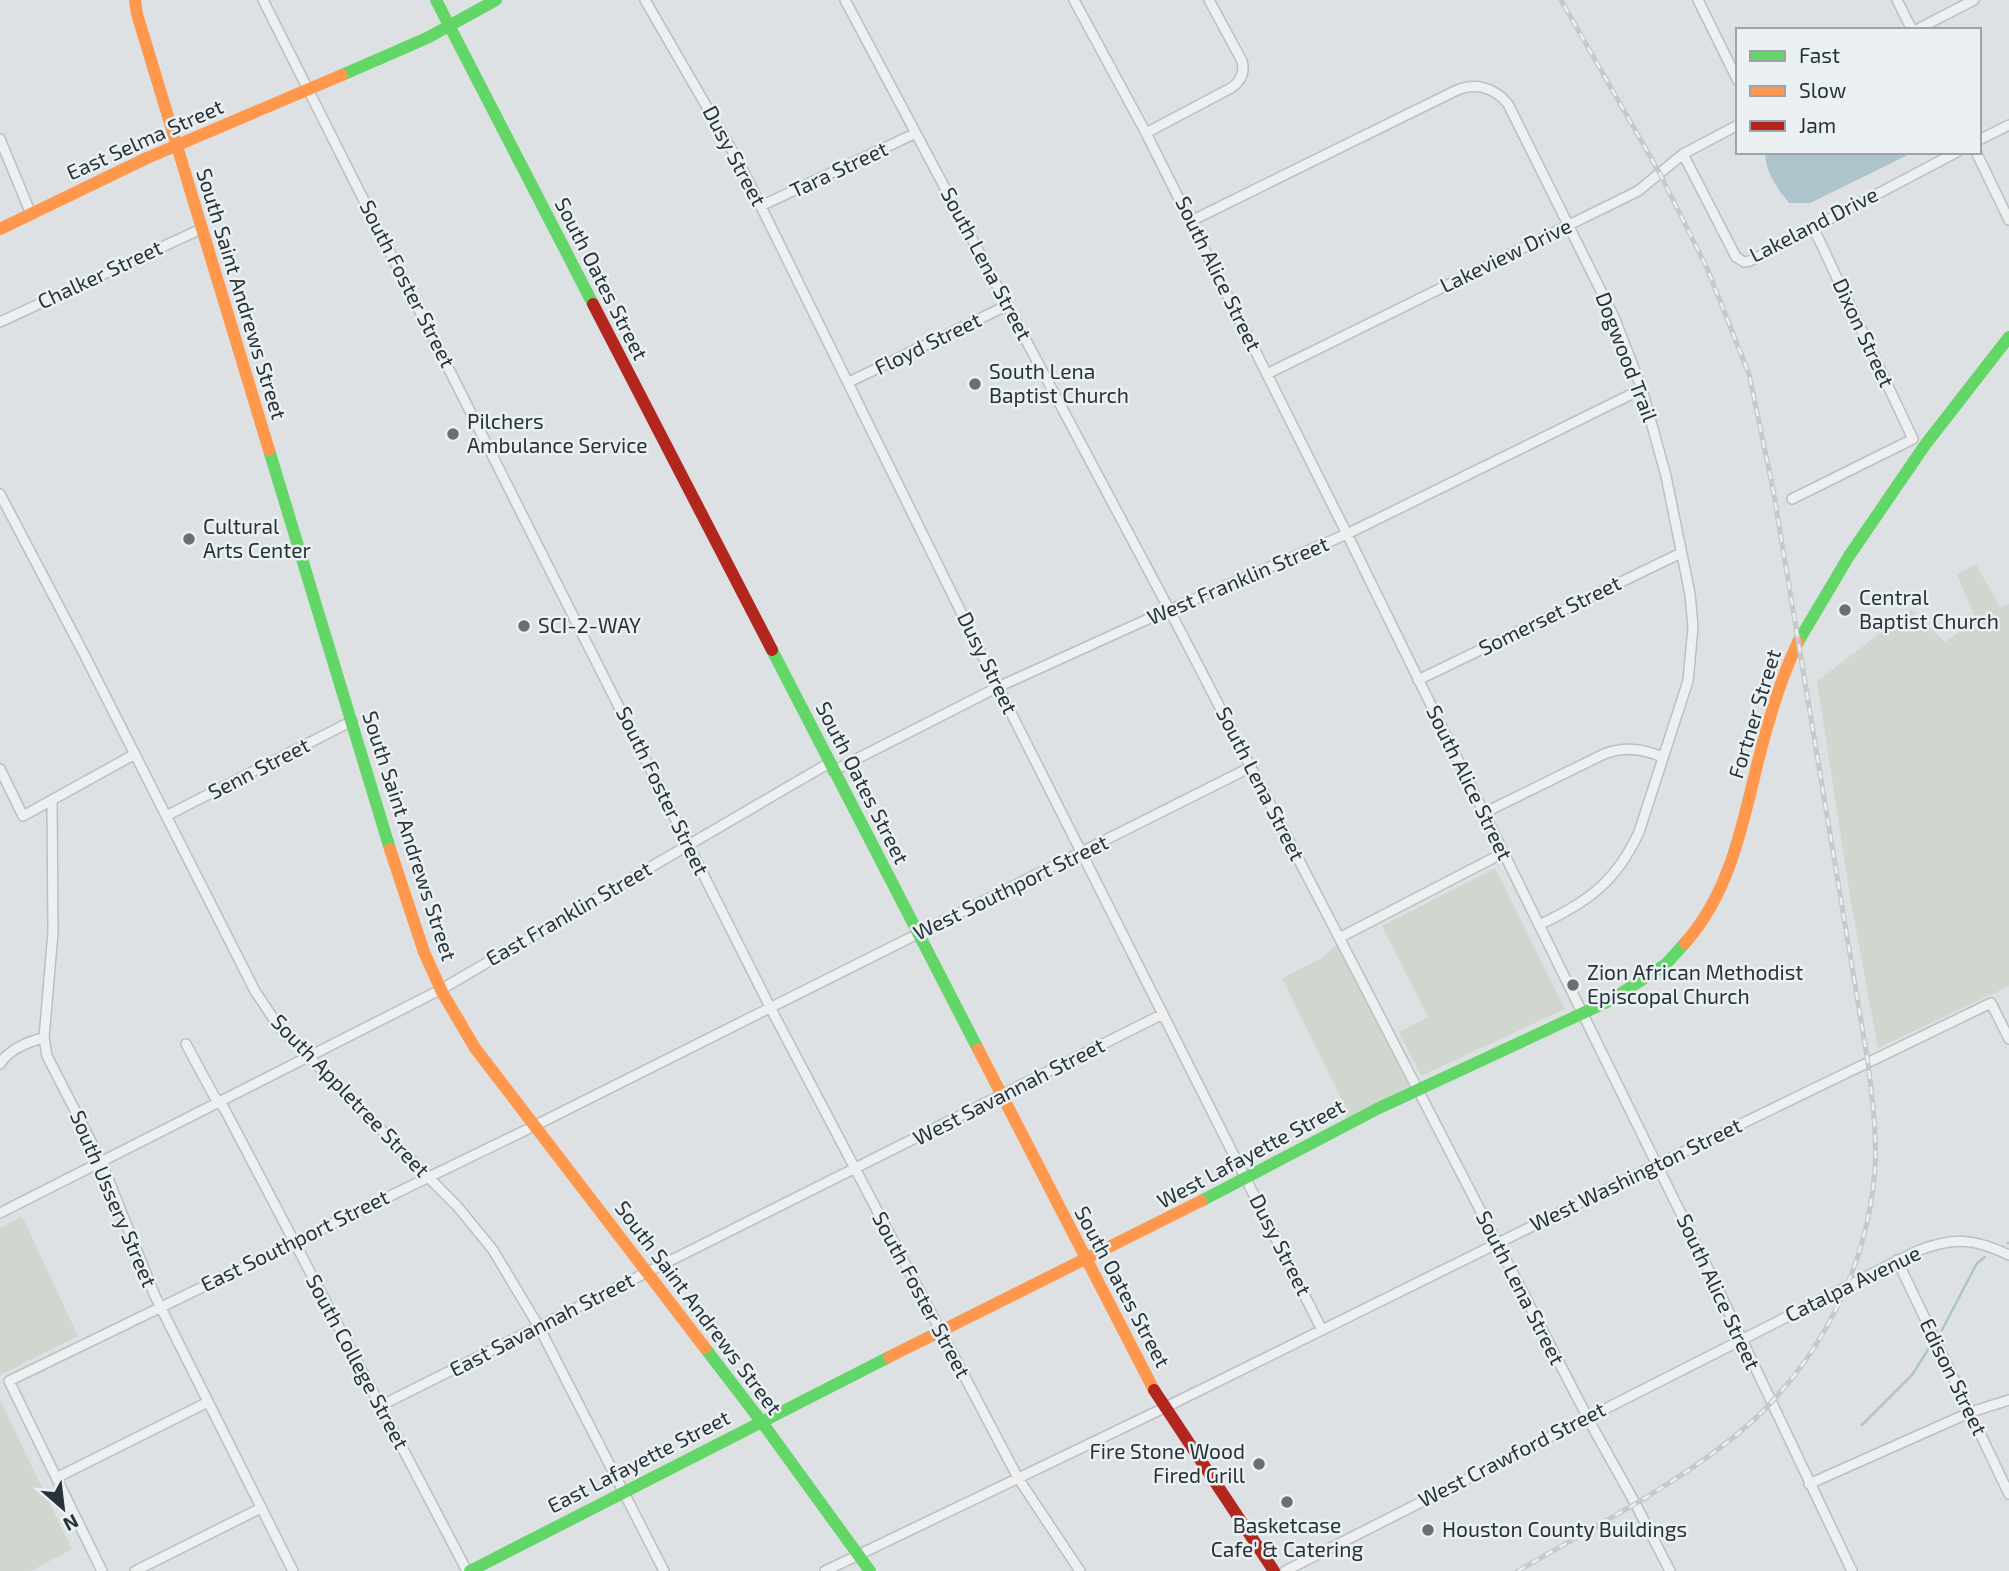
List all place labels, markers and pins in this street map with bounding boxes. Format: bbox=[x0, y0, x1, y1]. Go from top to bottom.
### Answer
place label: South Lena Baptist Church bbox=[989, 358, 1129, 407]
marker: South Lena Baptist Church bbox=[967, 376, 983, 392]
place label: Pilchers Ambulance Service bbox=[467, 408, 648, 457]
marker: Pilchers Ambulance Service bbox=[445, 426, 461, 442]
place label: Cultural Arts Center bbox=[203, 513, 312, 562]
marker: Cultural Arts Center bbox=[181, 531, 197, 547]
place label: Central Baptist Church bbox=[1859, 584, 1999, 633]
marker: Central Baptist Church bbox=[1837, 602, 1853, 618]
place label: SCI-2-WAY bbox=[538, 612, 641, 637]
marker: SCI-2-WAY bbox=[516, 618, 532, 634]
place label: Zion African Methodist Episcopal Church bbox=[1587, 959, 1803, 1008]
marker: Zion African Methodist Episcopal Church bbox=[1565, 977, 1581, 993]
place label: Fire Stone Wood Fired Grill bbox=[1089, 1438, 1246, 1487]
marker: Fire Stone Wood Fired Grill bbox=[1251, 1456, 1267, 1472]
marker: Basketcase Cafe' & Catering bbox=[1279, 1494, 1295, 1510]
place label: Basketcase Cafe' & Catering bbox=[1211, 1512, 1364, 1561]
place label: Houston County Buildings bbox=[1442, 1516, 1687, 1541]
marker: Houston County Buildings bbox=[1420, 1522, 1436, 1538]

